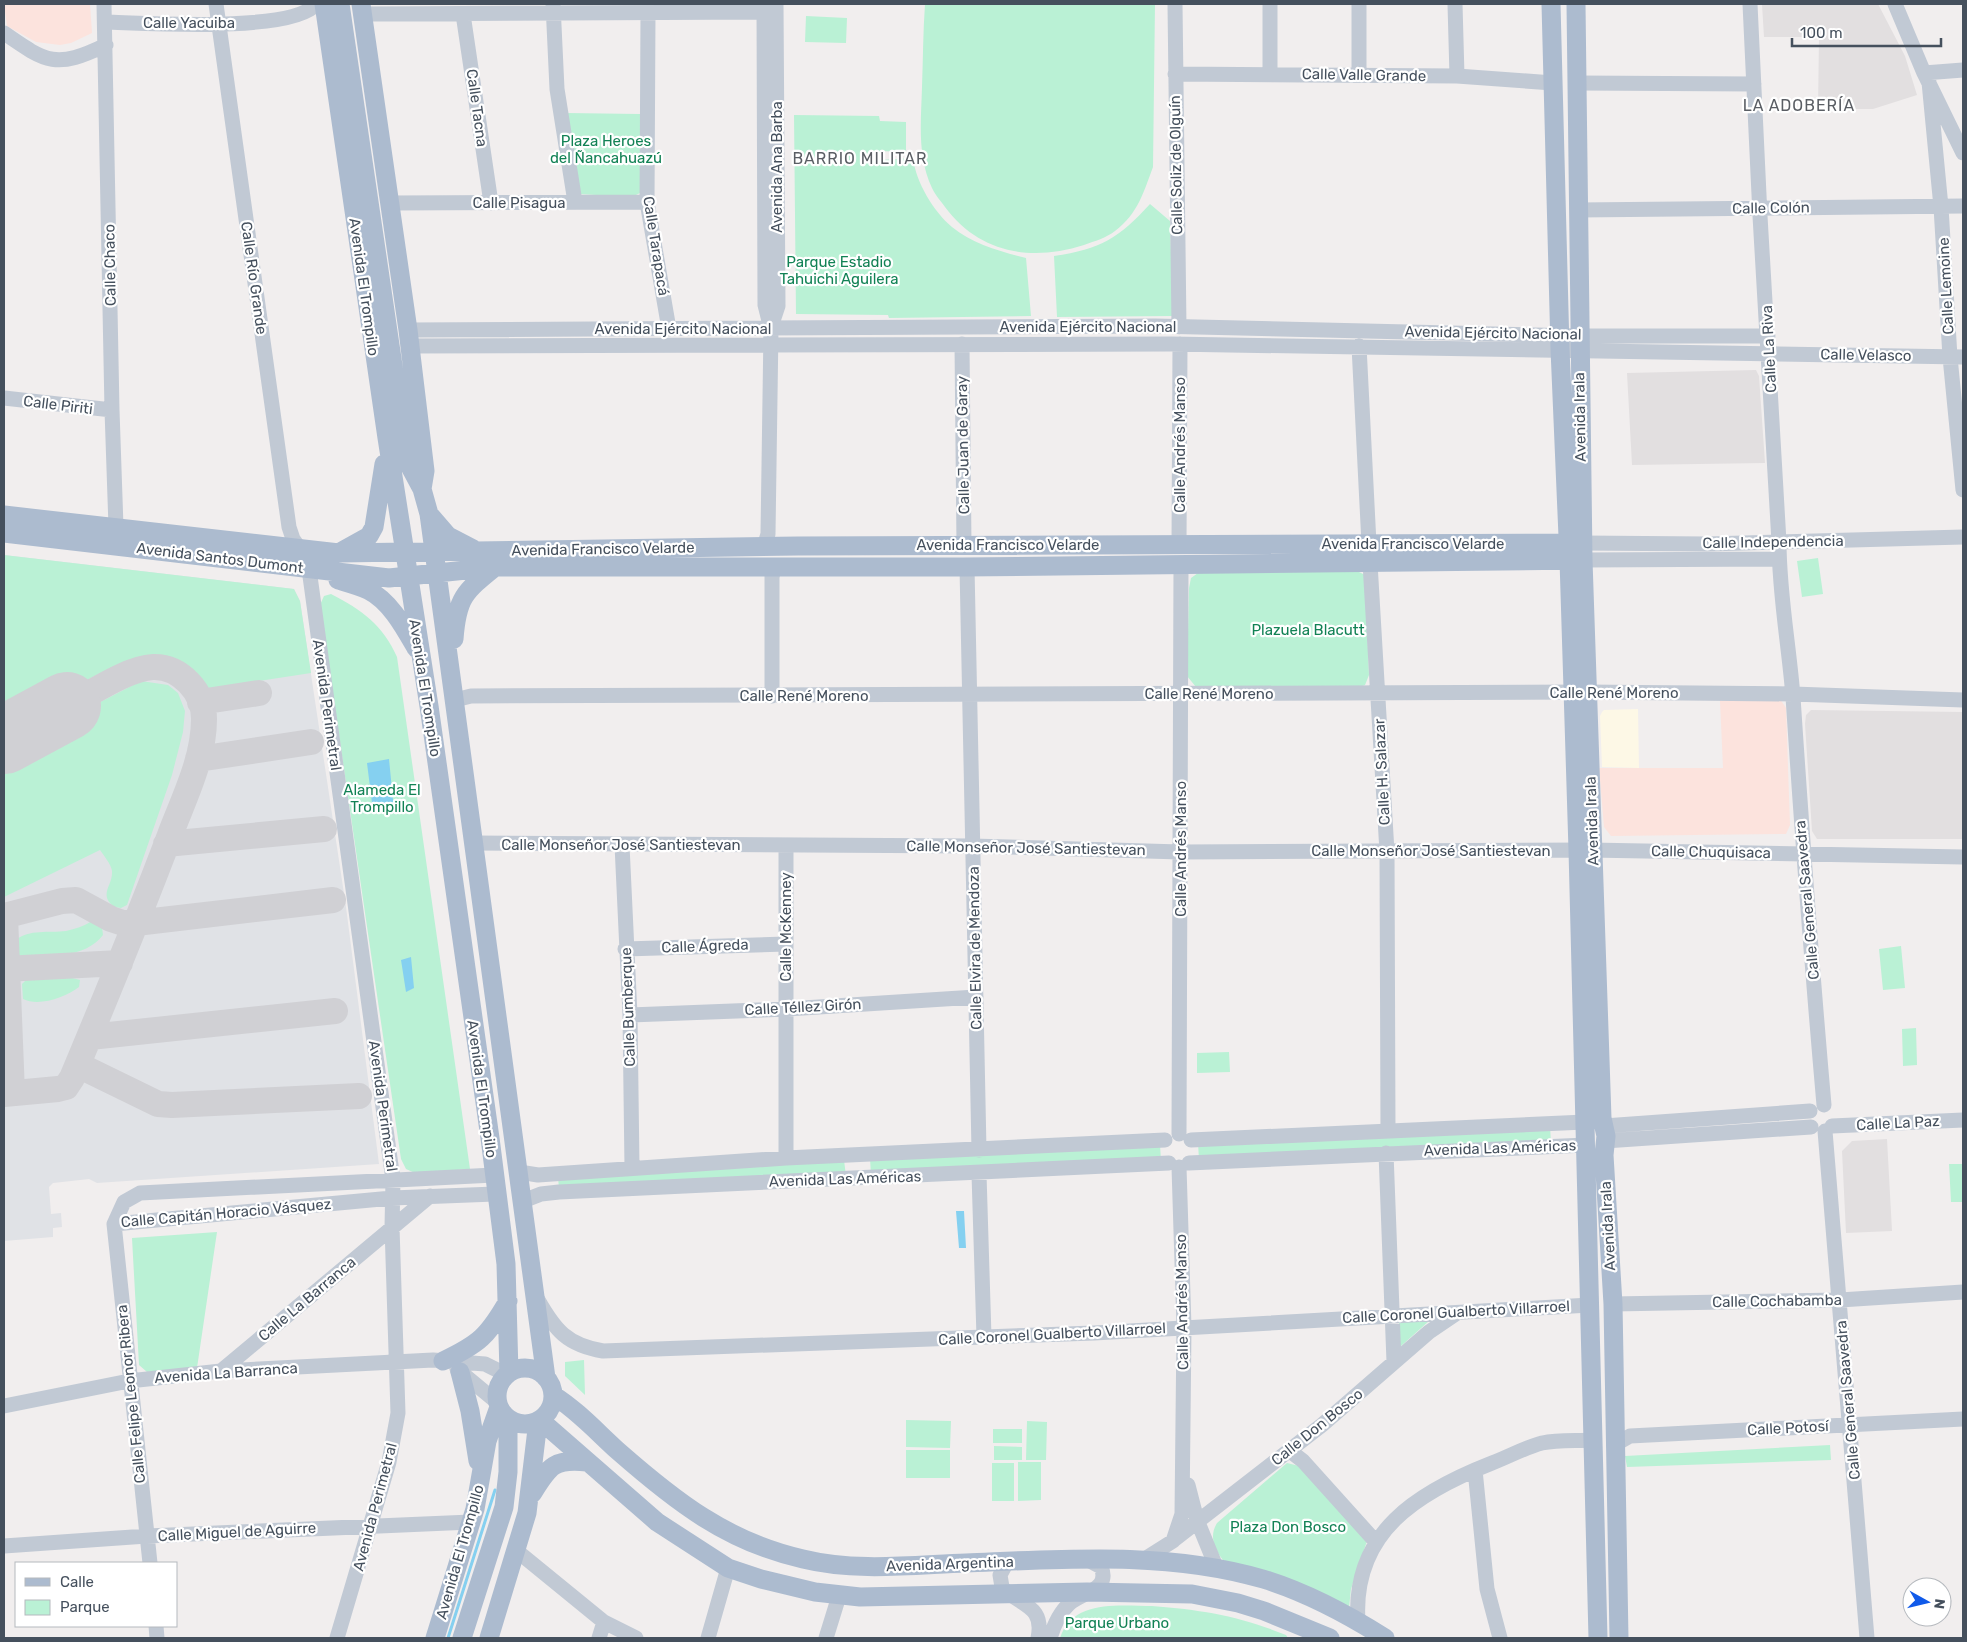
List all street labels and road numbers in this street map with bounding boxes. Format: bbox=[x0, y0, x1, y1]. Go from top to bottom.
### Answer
street label: Calle Yacuiba bbox=[143, 14, 235, 32]
street label: Calle Valle Grande bbox=[1302, 65, 1426, 85]
street label: Calle Tacna bbox=[463, 68, 491, 148]
street label: Calle Soliz de Olguín bbox=[1166, 95, 1186, 235]
street label: Avenida Ana Barba bbox=[768, 101, 786, 233]
street label: Calle Pisagua bbox=[472, 194, 566, 212]
street label: Calle Tarapacá bbox=[639, 195, 673, 297]
street label: Calle Colón bbox=[1732, 198, 1810, 218]
street label: Avenida El Trompillo bbox=[345, 217, 383, 357]
street label: Calle Río Grande bbox=[237, 220, 271, 336]
street label: Calle Chaco bbox=[100, 224, 120, 306]
street label: Calle Lemoine bbox=[1934, 237, 1958, 335]
street label: Calle La Riva bbox=[1758, 305, 1780, 393]
street label: Avenida Ejército Nacional bbox=[1000, 318, 1176, 336]
street label: Avenida Ejército Nacional bbox=[595, 320, 771, 338]
street label: Avenida Ejército Nacional bbox=[1404, 322, 1582, 344]
street label: Calle Velasco bbox=[1820, 345, 1912, 365]
street label: Avenida Irala bbox=[1570, 372, 1590, 462]
street label: Calle Juan de Garay bbox=[953, 376, 973, 514]
street label: Calle Andrés Manso bbox=[1171, 377, 1189, 513]
street label: Calle Piriti bbox=[22, 392, 94, 418]
street label: Calle Independencia bbox=[1702, 532, 1844, 552]
street label: Avenida Francisco Velarde bbox=[1321, 535, 1505, 553]
street label: Avenida Francisco Velarde bbox=[916, 536, 1100, 554]
street label: Avenida Francisco Velarde bbox=[511, 538, 695, 560]
street label: Avenida Santos Dumont bbox=[135, 539, 305, 577]
street label: Avenida El Trompillo bbox=[405, 618, 445, 758]
street label: Avenida Perimetral bbox=[309, 638, 345, 772]
street label: Calle René Moreno bbox=[1549, 684, 1679, 702]
street label: Calle René Moreno bbox=[1144, 685, 1274, 703]
street label: Calle René Moreno bbox=[739, 687, 869, 705]
street label: Calle H. Salazar bbox=[1370, 718, 1394, 826]
street label: Avenida Irala bbox=[1581, 776, 1603, 866]
street label: Calle Andrés Manso bbox=[1172, 781, 1190, 917]
street label: Calle General Saavedra bbox=[1791, 820, 1823, 980]
street label: Calle Monseñor José Santiestevan bbox=[501, 836, 741, 854]
street label: Calle Monseñor José Santiestevan bbox=[906, 837, 1146, 859]
street label: Calle Monseñor José Santiestevan bbox=[1311, 842, 1551, 860]
street label: Calle Chuquisaca bbox=[1651, 842, 1771, 862]
street label: Calle Elvira de Mendoza bbox=[965, 866, 985, 1030]
street label: Calle McKenney bbox=[777, 872, 795, 982]
street label: Calle Ágreda bbox=[661, 935, 749, 957]
street label: Calle Bumberque bbox=[617, 947, 639, 1067]
street label: Calle Téllez Girón bbox=[744, 995, 862, 1019]
street label: Avenida El Trompillo bbox=[463, 1019, 501, 1159]
street label: Avenida Perimetral bbox=[365, 1039, 401, 1173]
street label: Calle La Paz bbox=[1856, 1112, 1940, 1134]
street label: Avenida Las Américas bbox=[1423, 1136, 1577, 1160]
street label: Avenida Las Américas bbox=[768, 1167, 922, 1191]
street label: Avenida Irala bbox=[1597, 1181, 1619, 1271]
street label: Calle Capitán Horacio Vásquez bbox=[120, 1195, 332, 1231]
street label: Calle Andrés Manso bbox=[1172, 1234, 1192, 1370]
street label: Calle La Barranca bbox=[255, 1253, 359, 1345]
street label: Calle Cochabamba bbox=[1712, 1291, 1842, 1311]
street label: Calle Coronel Gualberto Villarroel bbox=[1342, 1297, 1570, 1327]
street label: Calle Felipe Leonor Ribera bbox=[113, 1304, 149, 1484]
street label: Calle Coronel Gualberto Villarroel bbox=[938, 1319, 1166, 1349]
street label: Calle General Saavedra bbox=[1832, 1320, 1864, 1480]
street label: Avenida La Barranca bbox=[154, 1359, 298, 1387]
street label: Calle Don Bosco bbox=[1268, 1385, 1366, 1469]
street label: Calle Potosí bbox=[1747, 1417, 1831, 1439]
street label: Avenida Perimetral bbox=[349, 1441, 401, 1573]
street label: Avenida El Trompillo bbox=[432, 1483, 488, 1621]
street label: Calle Miguel de Aguirre bbox=[157, 1519, 317, 1545]
street label: Avenida Argentina bbox=[886, 1553, 1014, 1575]

